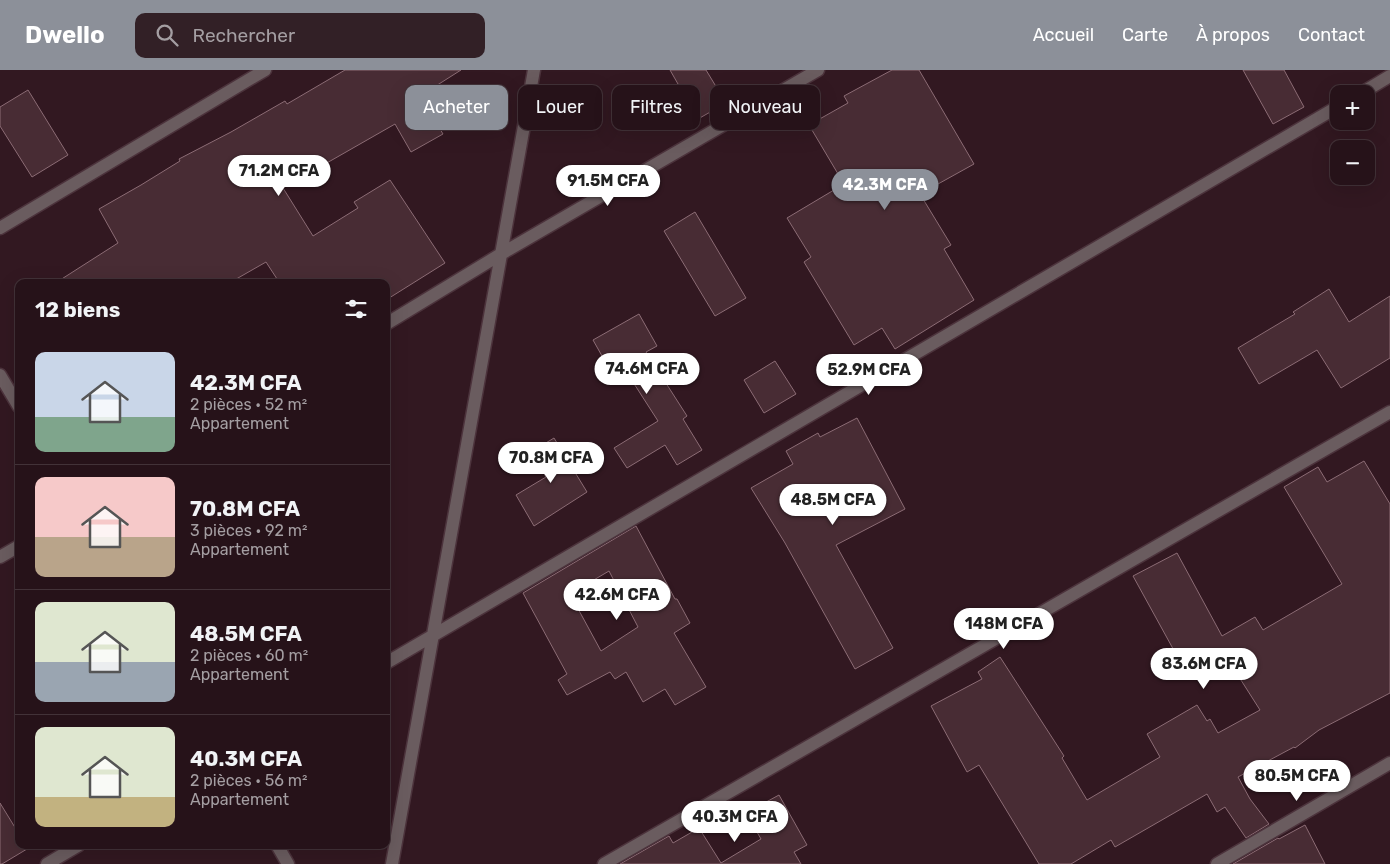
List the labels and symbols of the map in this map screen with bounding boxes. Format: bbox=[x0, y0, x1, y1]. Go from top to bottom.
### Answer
pin: 71.2M CFA bbox=[222, 154, 336, 197]
pin: 91.5M CFA bbox=[551, 164, 665, 207]
pin: 42.3M CFA bbox=[828, 168, 942, 211]
pin: 74.6M CFA bbox=[590, 352, 704, 395]
pin: 52.9M CFA bbox=[812, 354, 926, 396]
pin: 70.8M CFA bbox=[494, 442, 608, 484]
pin: 48.5M CFA bbox=[776, 484, 890, 526]
pin: 42.6M CFA bbox=[560, 578, 674, 621]
pin: 148M CFA bbox=[952, 608, 1056, 650]
pin: 83.6M CFA bbox=[1147, 648, 1261, 690]
pin: 80.5M CFA bbox=[1240, 760, 1354, 802]
pin: 40.3M CFA bbox=[678, 800, 792, 843]

